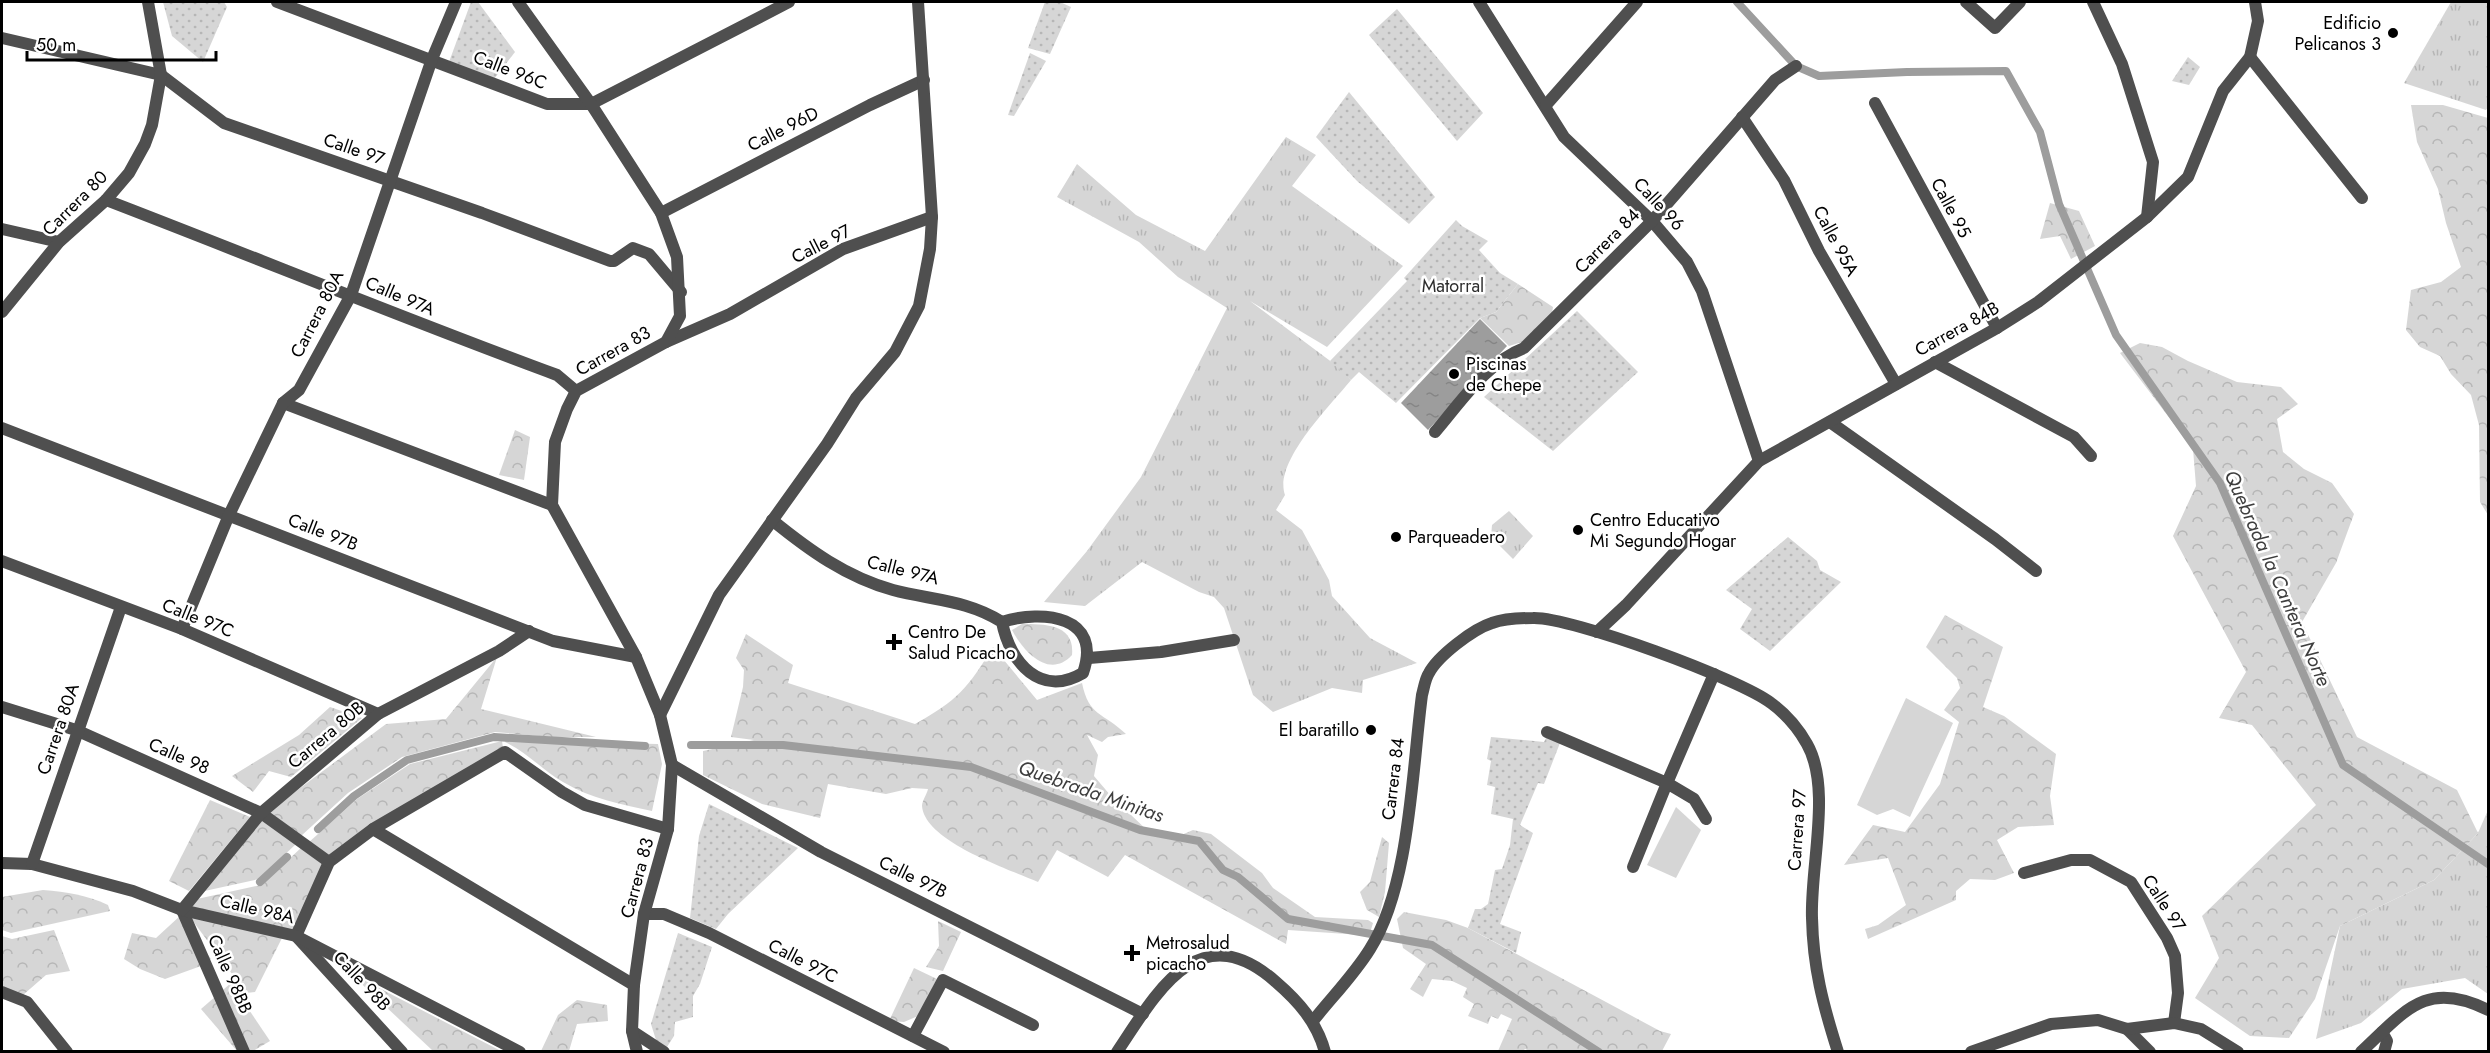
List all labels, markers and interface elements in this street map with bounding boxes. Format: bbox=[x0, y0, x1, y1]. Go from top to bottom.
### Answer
place label: Edificio Pelicanos 3 bbox=[2295, 10, 2381, 57]
scale bar bbox=[27, 24, 216, 62]
marker: Edificio Pelicanos 3 bbox=[2386, 26, 2400, 40]
text: 50 m bbox=[36, 32, 76, 58]
street label: Calle 96C bbox=[469, 44, 551, 96]
street label: Calle 96D bbox=[743, 100, 823, 158]
street label: Calle 97 bbox=[320, 126, 389, 172]
street label: Carrera 80 bbox=[36, 164, 114, 242]
street label: Calle 96 bbox=[1627, 171, 1691, 237]
street label: Calle 95 bbox=[1924, 173, 1978, 243]
street label: Calle 95A bbox=[1807, 201, 1865, 281]
street label: Carrera 84 bbox=[1569, 203, 1645, 279]
street label: Calle 97 bbox=[787, 218, 856, 270]
street label: Carrera 80A bbox=[284, 266, 350, 362]
street label: Calle 97A bbox=[361, 270, 439, 322]
park label: Matorral bbox=[1422, 273, 1484, 299]
street label: Carrera 84B bbox=[1910, 295, 2004, 363]
street label: Carrera 83 bbox=[571, 320, 655, 382]
place label: Piscinas de Chepe bbox=[1466, 351, 1542, 398]
marker: Piscinas de Chepe bbox=[1447, 367, 1461, 381]
water label: Quebrada la Cantera Norte bbox=[2217, 465, 2338, 691]
street label: Calle 97B bbox=[284, 507, 362, 557]
place label: Centro Educativo Mi Segundo Hogar bbox=[1590, 507, 1737, 554]
marker: Centro Educativo Mi Segundo Hogar bbox=[1571, 523, 1585, 537]
place label: Parqueadero bbox=[1408, 524, 1505, 550]
marker: Parqueadero bbox=[1389, 530, 1403, 544]
street label: Calle 97A bbox=[864, 549, 942, 592]
street label: Calle 97C bbox=[158, 592, 238, 644]
place label: Centro De Salud Picacho bbox=[908, 619, 1016, 666]
marker: Centro De Salud Picacho bbox=[885, 633, 903, 651]
street label: Carrera 80A bbox=[30, 680, 86, 778]
street label: Carrera 80B bbox=[282, 695, 370, 775]
place label: El baratillo bbox=[1279, 717, 1359, 743]
marker: El baratillo bbox=[1364, 723, 1378, 737]
street label: Calle 98 bbox=[144, 731, 214, 781]
street label: Carrera 84 bbox=[1375, 736, 1411, 822]
water label: Quebrada Minitas bbox=[1014, 753, 1168, 830]
street label: Carrera 97 bbox=[1781, 788, 1813, 872]
street label: Carrera 83 bbox=[614, 835, 660, 921]
street label: Calle 97B bbox=[874, 849, 952, 905]
street label: Calle 97 bbox=[2136, 869, 2192, 937]
street label: Calle 98A bbox=[217, 888, 297, 930]
street label: Calle 98BB bbox=[201, 930, 259, 1018]
place label: Metrosalud picacho bbox=[1146, 930, 1230, 977]
street label: Calle 97C bbox=[764, 932, 842, 990]
marker: Metrosalud picacho bbox=[1123, 944, 1141, 962]
street label: Calle 98B bbox=[327, 945, 397, 1017]

